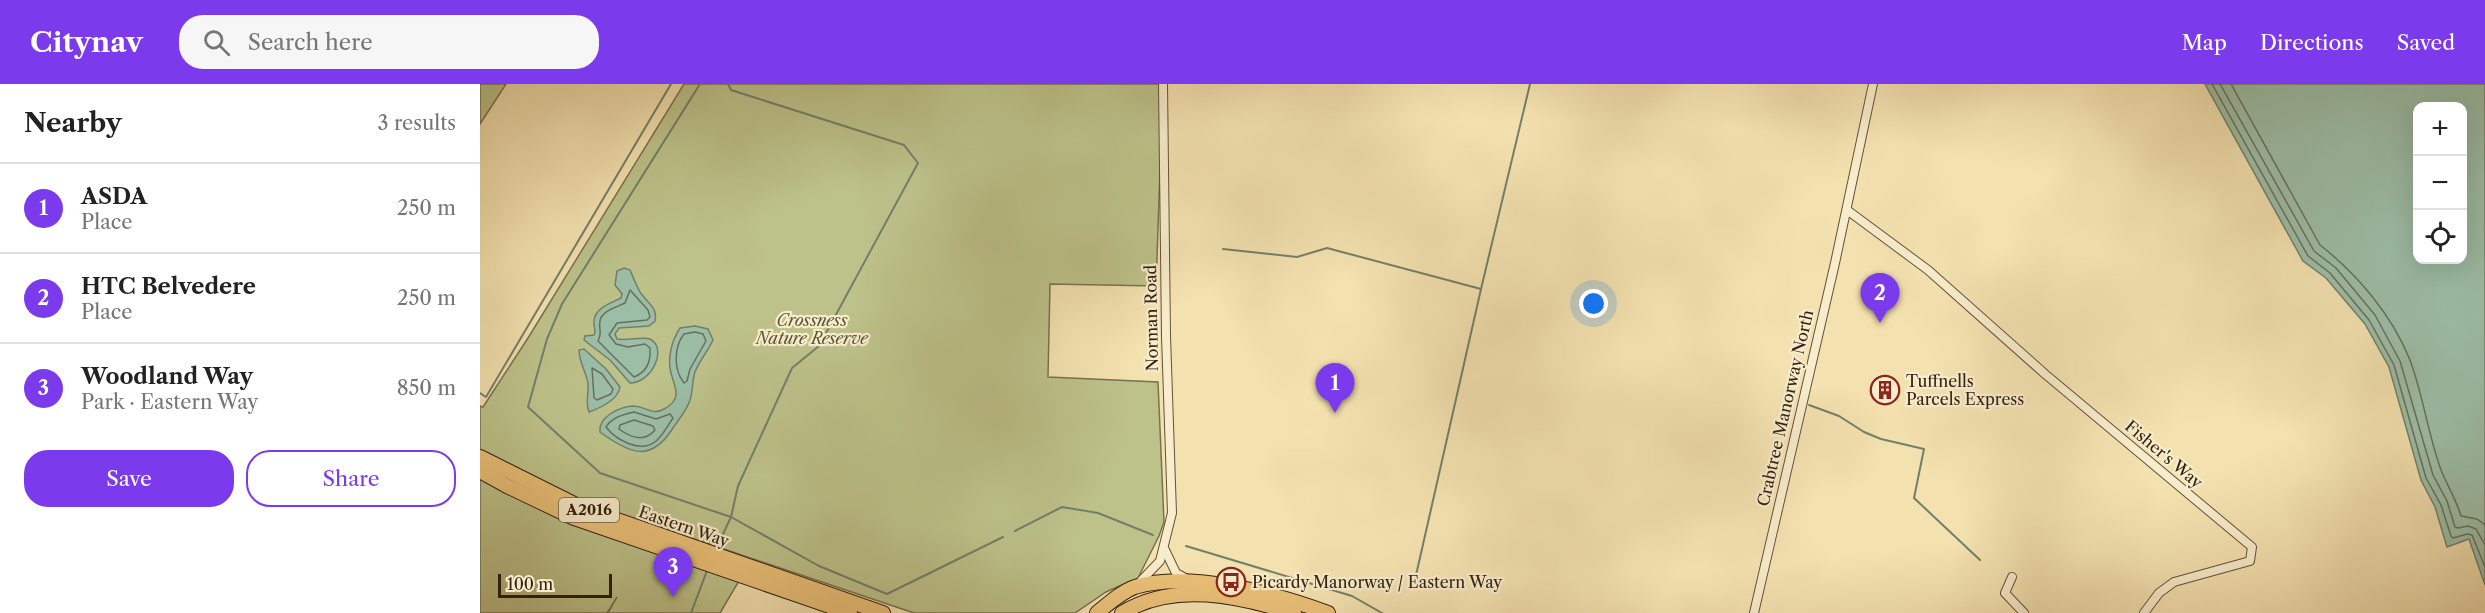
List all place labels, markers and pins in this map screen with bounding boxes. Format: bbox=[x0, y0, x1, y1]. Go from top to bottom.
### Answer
pin: 2 bbox=[1860, 274, 1900, 323]
pin: 1 bbox=[1316, 364, 1354, 413]
place label: Tuffnells Parcels Express bbox=[1906, 371, 2024, 409]
building icon: Tuffnells Parcels Express bbox=[1869, 374, 1901, 406]
pin: 3 bbox=[654, 548, 692, 597]
bus stop icon: Picardy Manorway / Eastern Way bbox=[1215, 566, 1247, 598]
place label: Picardy Manorway / Eastern Way bbox=[1252, 572, 1503, 592]

